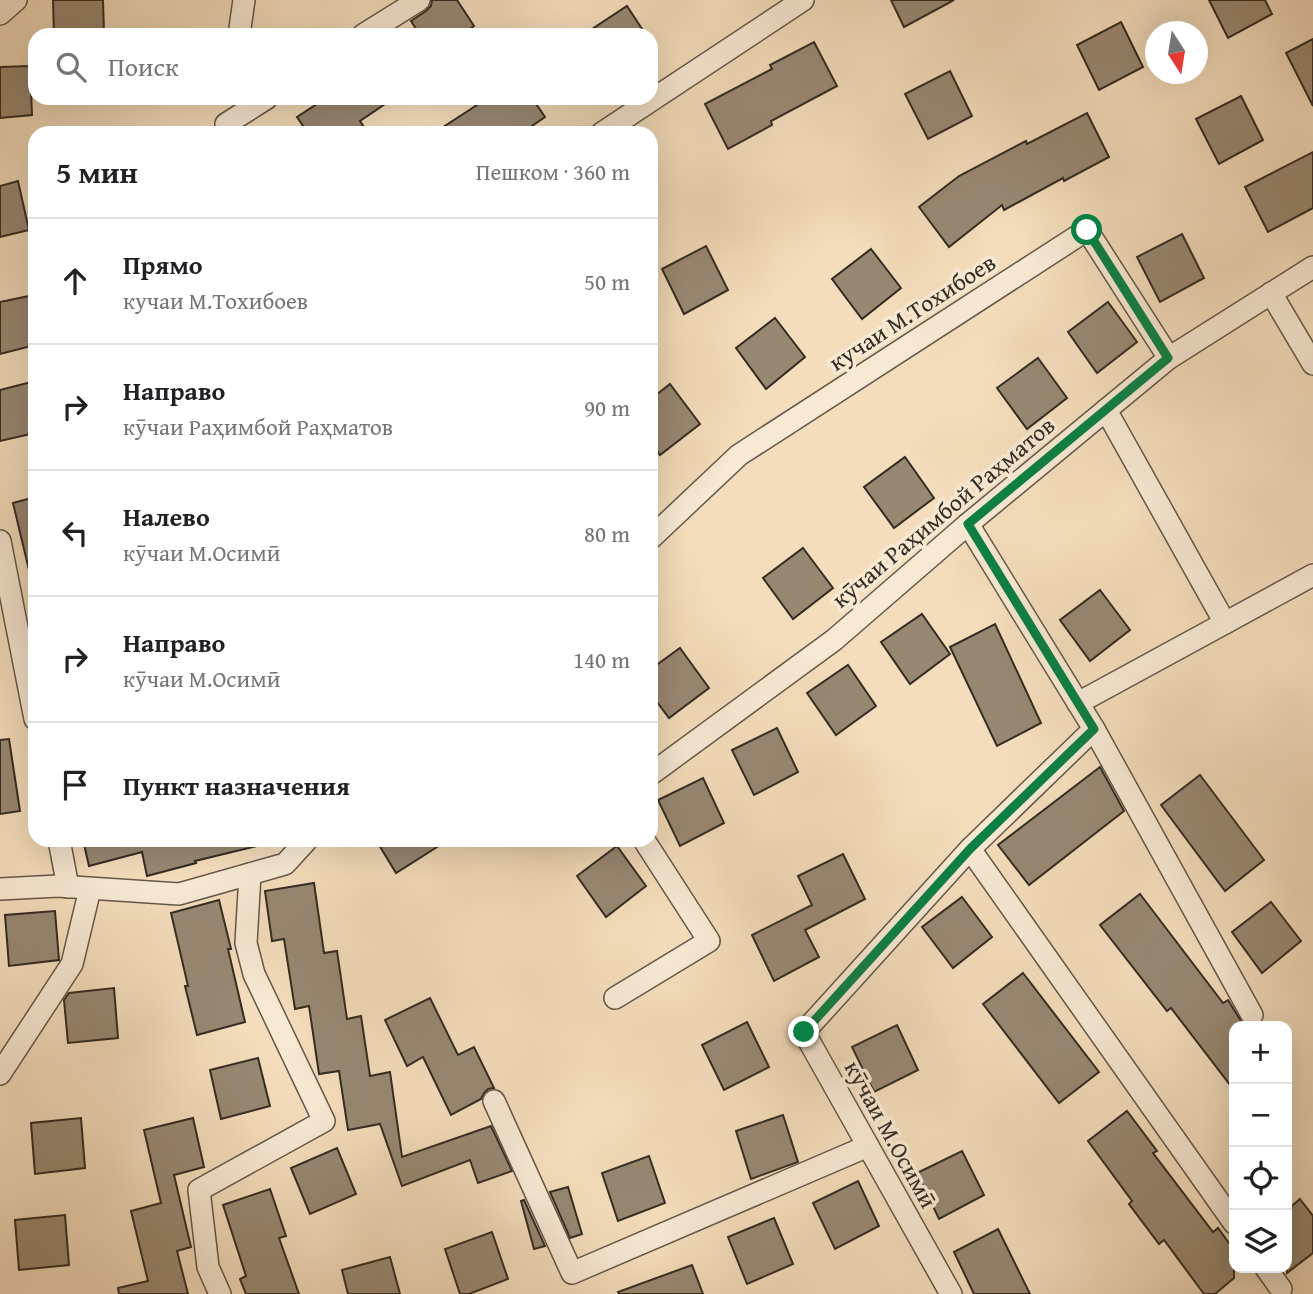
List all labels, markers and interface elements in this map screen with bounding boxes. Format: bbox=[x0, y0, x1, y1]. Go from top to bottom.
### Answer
north arrow bbox=[1145, 21, 1208, 84]
search box bbox=[28, 28, 658, 105]
text: Поиск bbox=[108, 47, 179, 86]
icon: search bbox=[52, 48, 90, 86]
text: 5 мин bbox=[56, 150, 138, 194]
text: Пешком · 360 m bbox=[476, 155, 630, 188]
route start bbox=[1071, 214, 1102, 245]
text: Прямо bbox=[123, 245, 203, 284]
street label: кучаи М.Тохибоев bbox=[822, 245, 1002, 379]
icon: ahead bbox=[56, 262, 94, 300]
text: 50 m bbox=[584, 265, 630, 298]
text: кучаи М.Тохибоев bbox=[123, 284, 308, 317]
text: Направо bbox=[123, 371, 225, 410]
icon: right bbox=[56, 388, 94, 426]
text: 90 m bbox=[584, 391, 630, 424]
street label: кӯчаи Раҳимбой Раҳматов bbox=[824, 408, 1062, 616]
text: кӯчаи Раҳимбой Раҳматов bbox=[123, 410, 393, 443]
text: Налево bbox=[123, 497, 210, 536]
icon: left bbox=[56, 514, 94, 552]
text: 80 m bbox=[584, 517, 630, 550]
text: кӯчаи М.Осимӣ bbox=[123, 536, 280, 569]
text: Направо bbox=[123, 623, 225, 662]
icon: right bbox=[56, 640, 94, 678]
text: 140 m bbox=[573, 643, 630, 676]
text: кӯчаи М.Осимӣ bbox=[123, 662, 280, 695]
icon: arrive bbox=[56, 766, 94, 804]
text: Пункт назначения bbox=[123, 766, 350, 805]
route end bbox=[788, 1016, 819, 1047]
map controls bbox=[1229, 1021, 1292, 1273]
button: + bbox=[1229, 1021, 1292, 1084]
street label: кӯчаи М.Осимӣ bbox=[836, 1054, 946, 1214]
button: − bbox=[1229, 1084, 1292, 1147]
button: locate bbox=[1229, 1147, 1292, 1210]
button: layers bbox=[1229, 1210, 1292, 1273]

